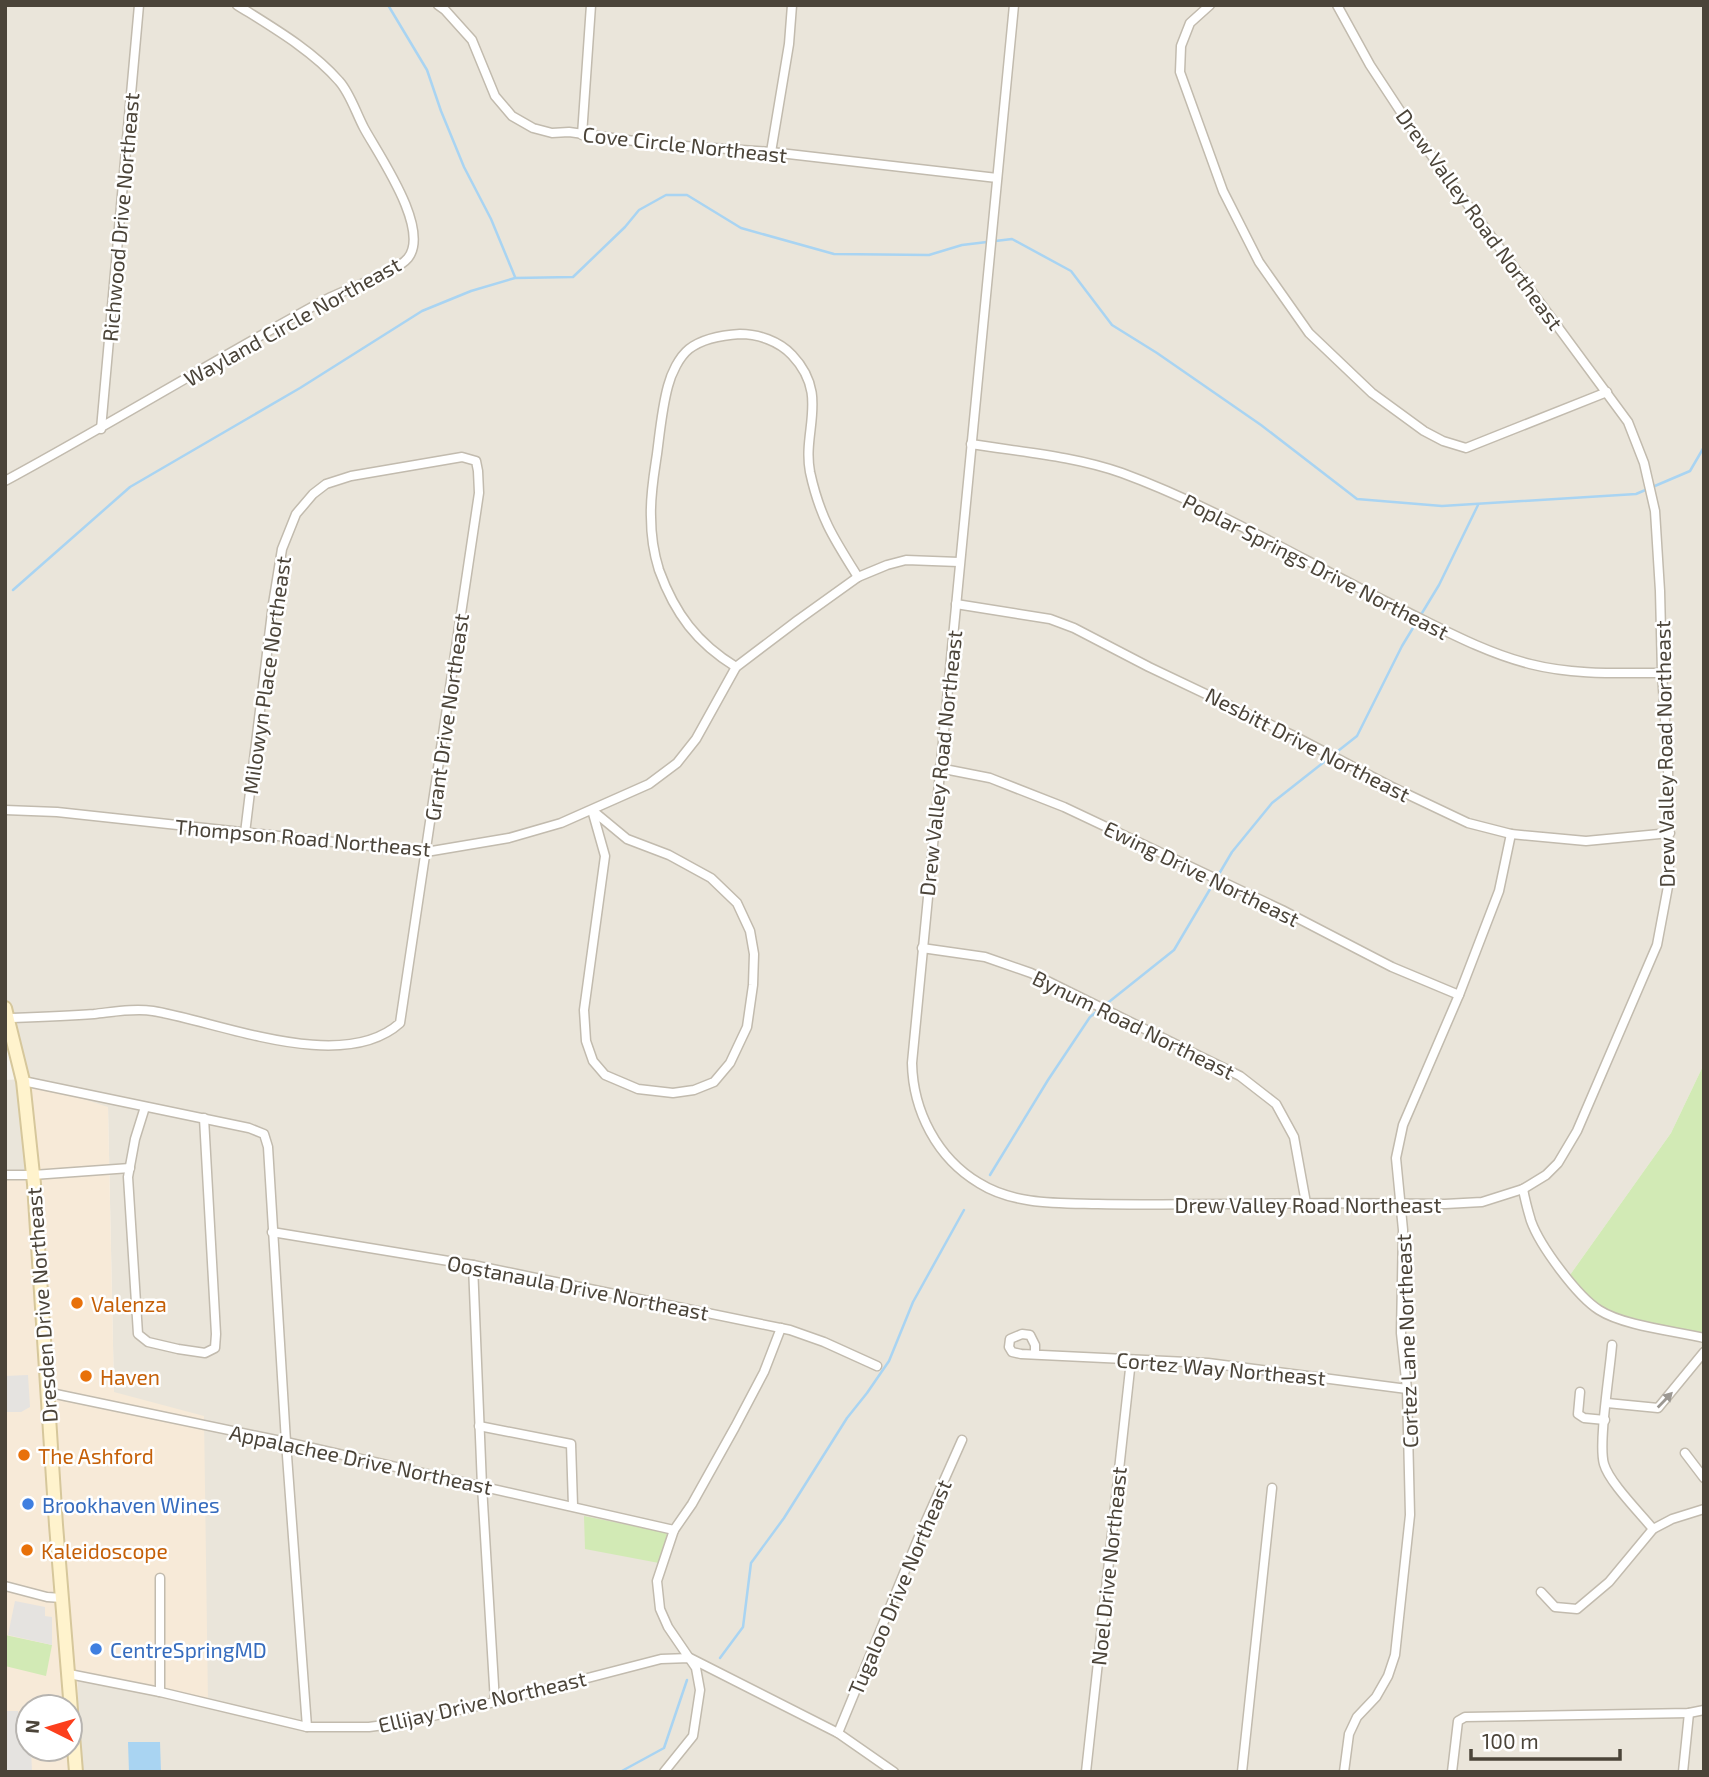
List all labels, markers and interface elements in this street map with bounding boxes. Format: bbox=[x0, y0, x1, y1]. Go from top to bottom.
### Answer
street label: Richwood Drive Northeast bbox=[97, 91, 143, 343]
street label: Drew Valley Road Northeast bbox=[1391, 104, 1569, 334]
street label: Cove Circle Northeast bbox=[582, 121, 788, 167]
street label: Wayland Circle Northeast bbox=[179, 251, 405, 391]
street label: Poplar Springs Drive Northeast bbox=[1179, 488, 1453, 644]
street label: Milowyn Place Northeast bbox=[237, 554, 295, 796]
street label: Grant Drive Northeast bbox=[419, 612, 473, 822]
street label: Drew Valley Road Northeast bbox=[1649, 620, 1679, 888]
street label: Drew Valley Road Northeast bbox=[914, 629, 966, 897]
street label: Nesbitt Drive Northeast bbox=[1202, 682, 1414, 806]
street label: Thompson Road Northeast bbox=[174, 813, 432, 861]
street label: Ewing Drive Northeast bbox=[1100, 815, 1304, 931]
street label: Bynum Road Northeast bbox=[1029, 964, 1239, 1084]
street label: Dresden Drive Northeast bbox=[20, 1187, 62, 1423]
street label: Drew Valley Road Northeast bbox=[1174, 1192, 1442, 1217]
street label: Cortez Lane Northeast bbox=[1390, 1233, 1422, 1449]
street label: Oostanaula Drive Northeast bbox=[445, 1249, 711, 1325]
place label: Valenza bbox=[91, 1291, 167, 1316]
marker: Valenza bbox=[69, 1295, 85, 1311]
street label: Cortez Way Northeast bbox=[1115, 1346, 1327, 1390]
place label: Haven bbox=[100, 1364, 160, 1389]
marker: Haven bbox=[78, 1368, 94, 1384]
one-way arrow bbox=[1656, 1391, 1673, 1408]
street label: Appalachee Drive Northeast bbox=[227, 1419, 495, 1499]
place label: The Ashford bbox=[38, 1443, 154, 1468]
marker: The Ashford bbox=[16, 1447, 32, 1463]
street label: Noel Drive Northeast bbox=[1085, 1465, 1131, 1667]
street label: Tugaloo Drive Northeast bbox=[842, 1476, 956, 1698]
place label: Brookhaven Wines bbox=[42, 1492, 220, 1517]
marker: Brookhaven Wines bbox=[20, 1496, 36, 1512]
place label: Kaleidoscope bbox=[41, 1538, 168, 1563]
marker: Kaleidoscope bbox=[19, 1542, 35, 1558]
place label: CentreSpringMD bbox=[110, 1637, 267, 1662]
marker: CentreSpringMD bbox=[88, 1641, 104, 1657]
street label: Ellijay Drive Northeast bbox=[375, 1665, 589, 1738]
north arrow bbox=[14, 1693, 84, 1763]
scale bar bbox=[1471, 1718, 1620, 1762]
text: N bbox=[20, 1719, 44, 1734]
text: 100 m bbox=[1482, 1728, 1539, 1753]

